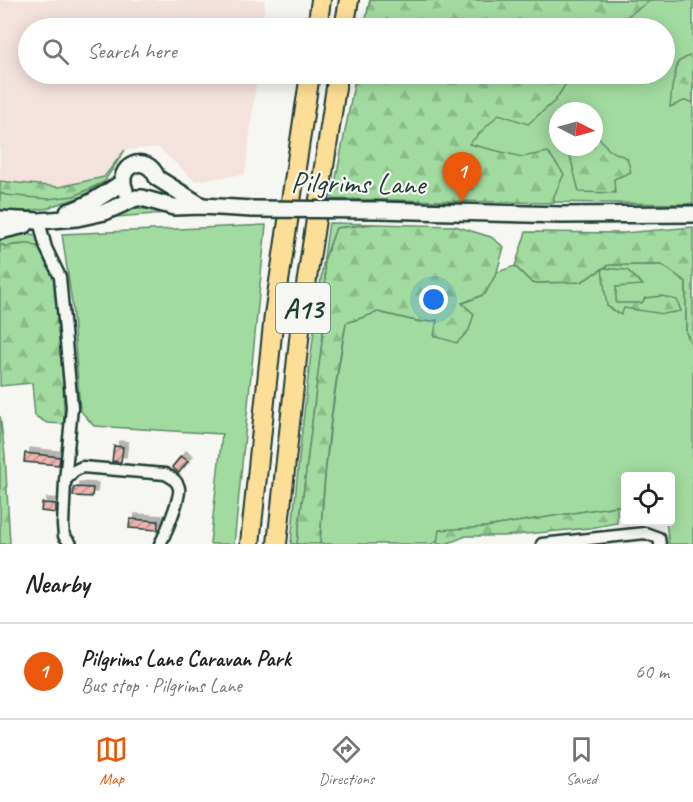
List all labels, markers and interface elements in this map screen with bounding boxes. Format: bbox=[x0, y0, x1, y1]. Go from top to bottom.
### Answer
search box bbox=[18, 18, 675, 84]
icon: search bbox=[39, 35, 72, 68]
text: Search here bbox=[87, 37, 177, 65]
north arrow bbox=[549, 102, 603, 156]
pin: 1 bbox=[442, 152, 482, 202]
street label: Pilgrims Lane bbox=[290, 163, 428, 203]
road number: A13 bbox=[276, 283, 330, 333]
your location bbox=[419, 285, 448, 314]
map controls bbox=[621, 472, 675, 526]
button: locate bbox=[621, 472, 675, 526]
text: Nearby bbox=[24, 567, 89, 600]
text: Pilgrims Lane Caravan Park bbox=[81, 645, 291, 673]
text: 1 bbox=[39, 659, 48, 684]
text: 60 m bbox=[635, 659, 669, 684]
text: Bus stop · Pilgrims Lane bbox=[81, 673, 242, 698]
tab: Map bbox=[95, 733, 128, 789]
tab: Directions bbox=[319, 733, 374, 789]
tab: Saved bbox=[565, 733, 598, 789]

